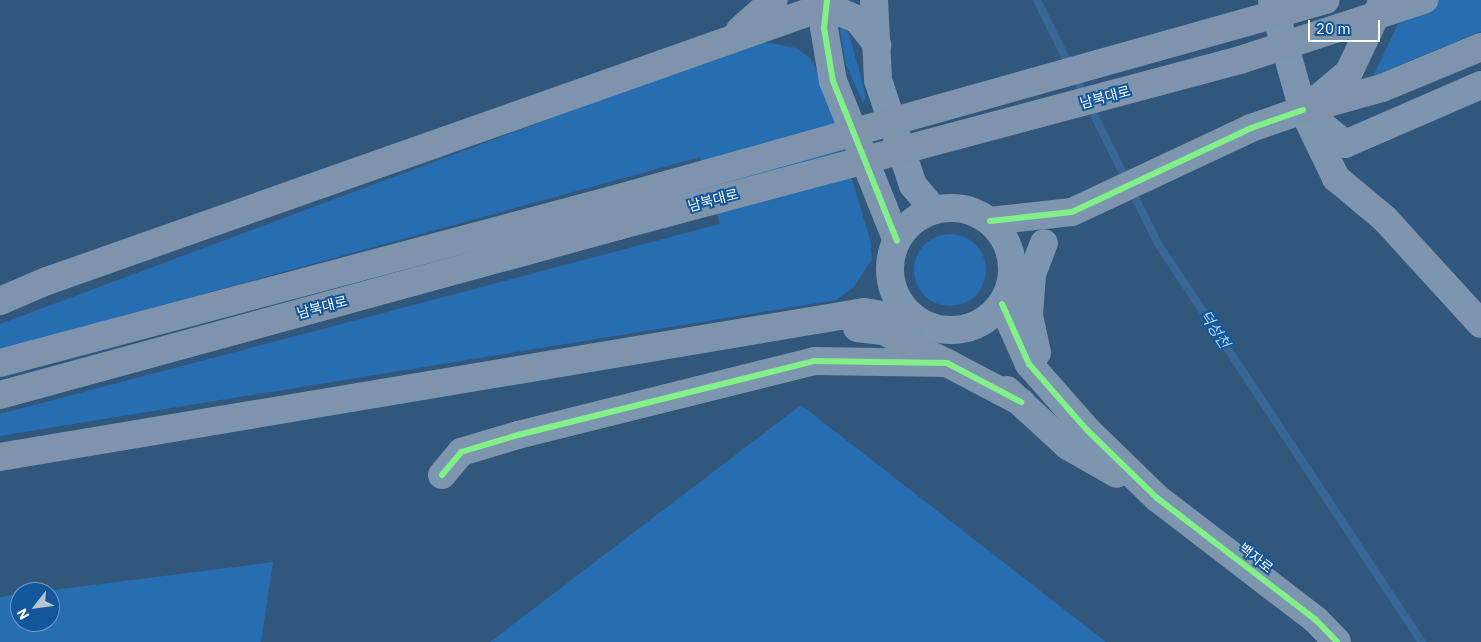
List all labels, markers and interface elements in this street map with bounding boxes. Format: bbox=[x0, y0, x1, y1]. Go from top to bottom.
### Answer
scale bar bbox=[1311, 10, 1384, 42]
text: 20 m bbox=[1316, 19, 1351, 38]
street label: 남북대로 bbox=[1078, 82, 1132, 112]
street label: 남북대로 bbox=[686, 185, 740, 215]
street label: 남북대로 bbox=[295, 292, 349, 322]
water label: 덕성천 bbox=[1196, 307, 1234, 351]
street label: 백자로 bbox=[1236, 539, 1276, 577]
north arrow bbox=[10, 582, 60, 632]
text: N bbox=[13, 605, 33, 623]

